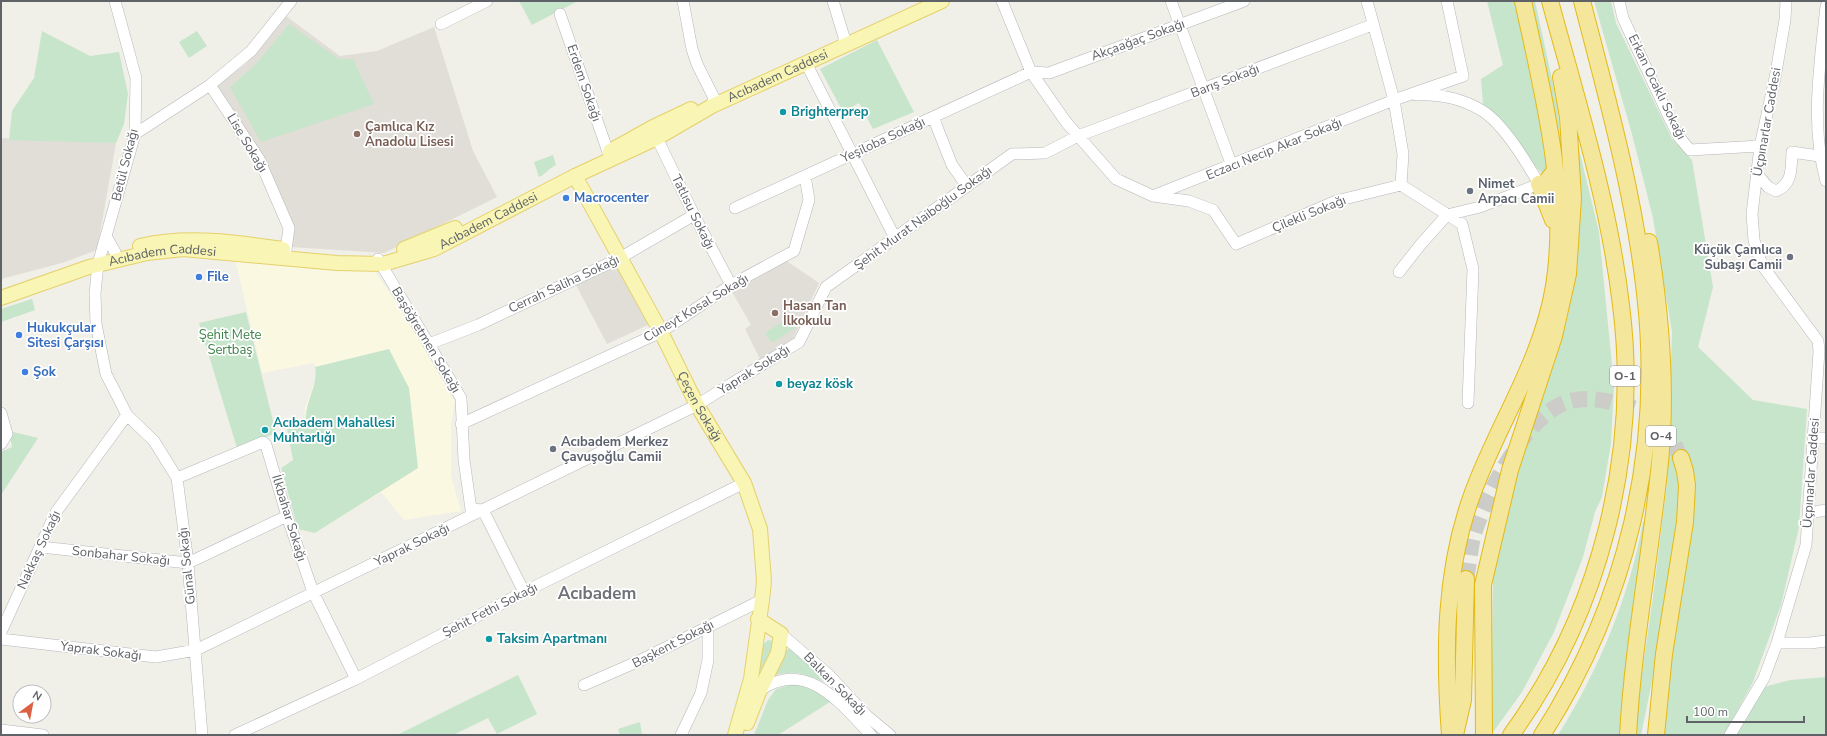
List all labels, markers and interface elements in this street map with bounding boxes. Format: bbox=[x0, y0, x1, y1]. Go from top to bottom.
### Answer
street label: Akçaağaç Sokağı bbox=[1089, 15, 1187, 65]
street label: Erkan Ocaklı Sokağı bbox=[1624, 31, 1690, 143]
street label: Erdem Sokağı bbox=[562, 42, 606, 124]
street label: Acıbadem Caddesi bbox=[724, 45, 831, 107]
street label: Barış Sokağı bbox=[1188, 60, 1262, 102]
street label: Üçpınarlar Caddesi bbox=[1748, 66, 1785, 178]
place label: Brighterprep bbox=[791, 103, 869, 121]
marker: Brighterprep bbox=[778, 107, 788, 117]
street label: Lise Sokağı bbox=[222, 110, 272, 176]
street label: Yeşiloba Sokağı bbox=[837, 113, 928, 168]
street label: Eczacı Necip Akar Sokağı bbox=[1203, 113, 1345, 185]
place label: Çamlıca Kız Anadolu Lisesi bbox=[365, 118, 454, 151]
street label: Betül Sokağı bbox=[107, 127, 143, 203]
marker: Çamlıca Kız Anadolu Lisesi bbox=[352, 129, 362, 139]
street label: Şehit Murat Naiboğlu Sokağı bbox=[850, 162, 996, 274]
street label: Tatlısu Sokağı bbox=[667, 172, 719, 252]
place label: Nimet Arpacı Camii bbox=[1478, 175, 1554, 208]
marker: Nimet Arpacı Camii bbox=[1465, 186, 1475, 196]
street label: Acıbadem Caddesi bbox=[436, 188, 541, 254]
place label: Macrocenter bbox=[574, 189, 650, 207]
street label: Çilekli Sokağı bbox=[1269, 191, 1349, 237]
marker: Macrocenter bbox=[561, 193, 571, 203]
street label: Acıbadem Caddesi bbox=[107, 240, 217, 271]
place label: Küçük Çamlıca Subaşı Camii bbox=[1694, 241, 1782, 274]
street label: Cerrah Saliha Sokağı bbox=[506, 250, 622, 318]
marker: Küçük Çamlıca Subaşı Camii bbox=[1785, 252, 1795, 262]
place label: File bbox=[207, 268, 229, 286]
street label: Cüneyt Kosal Sokağı bbox=[640, 270, 752, 346]
marker: File bbox=[194, 272, 204, 282]
street label: Başöğretmen Sokağı bbox=[387, 284, 465, 396]
place label: Hasan Tan İlkokulu bbox=[783, 297, 847, 330]
marker: Hasan Tan İlkokulu bbox=[770, 308, 780, 318]
place label: Hukukçular Sitesi Çarşısı bbox=[27, 319, 104, 352]
park label: Şehit Mete Sertbaş bbox=[199, 326, 261, 359]
marker: Hukukçular Sitesi Çarşısı bbox=[14, 330, 24, 340]
street label: Yaprak Sokağı bbox=[714, 341, 793, 400]
place label: Şok bbox=[33, 363, 57, 381]
road number: O-1 bbox=[1610, 366, 1640, 386]
marker: Şok bbox=[20, 367, 30, 377]
street label: Çeçen Sokağı bbox=[673, 368, 726, 445]
place label: beyaz kösk bbox=[787, 375, 854, 393]
marker: beyaz kösk bbox=[774, 379, 784, 389]
place label: Acıbadem Mahallesi Muhtarlığı bbox=[273, 414, 395, 447]
street label: Üçpınarlar Caddesi bbox=[1797, 417, 1824, 529]
marker: Acıbadem Mahallesi Muhtarlığı bbox=[260, 425, 270, 435]
road number: O-4 bbox=[1646, 426, 1676, 446]
place label: Acıbadem Merkez Çavuşoğlu Camii bbox=[561, 433, 668, 466]
marker: Acıbadem Merkez Çavuşoğlu Camii bbox=[548, 444, 558, 454]
street label: İlkbahar Sokağı bbox=[267, 472, 312, 563]
street label: Nakkaş Sokağı bbox=[13, 508, 65, 592]
street label: Yaprak Sokağı bbox=[370, 519, 453, 571]
street label: Günal Sokağı bbox=[174, 527, 200, 605]
street label: Sonbahar Sokağı bbox=[71, 542, 171, 570]
street label: Şehit Fethi Sokağı bbox=[439, 578, 541, 642]
district label: Acıbadem bbox=[558, 582, 636, 605]
street label: Başkent Sokağı bbox=[629, 616, 717, 672]
place label: Taksim Apartmanı bbox=[497, 630, 607, 648]
marker: Taksim Apartmanı bbox=[484, 634, 494, 644]
street label: Yaprak Sokağı bbox=[58, 637, 143, 665]
street label: Balkan Sokağı bbox=[799, 648, 871, 720]
north arrow bbox=[12, 684, 52, 724]
text: N bbox=[30, 687, 45, 704]
scale bar bbox=[1687, 698, 1804, 724]
text: 100 m bbox=[1693, 704, 1728, 720]

